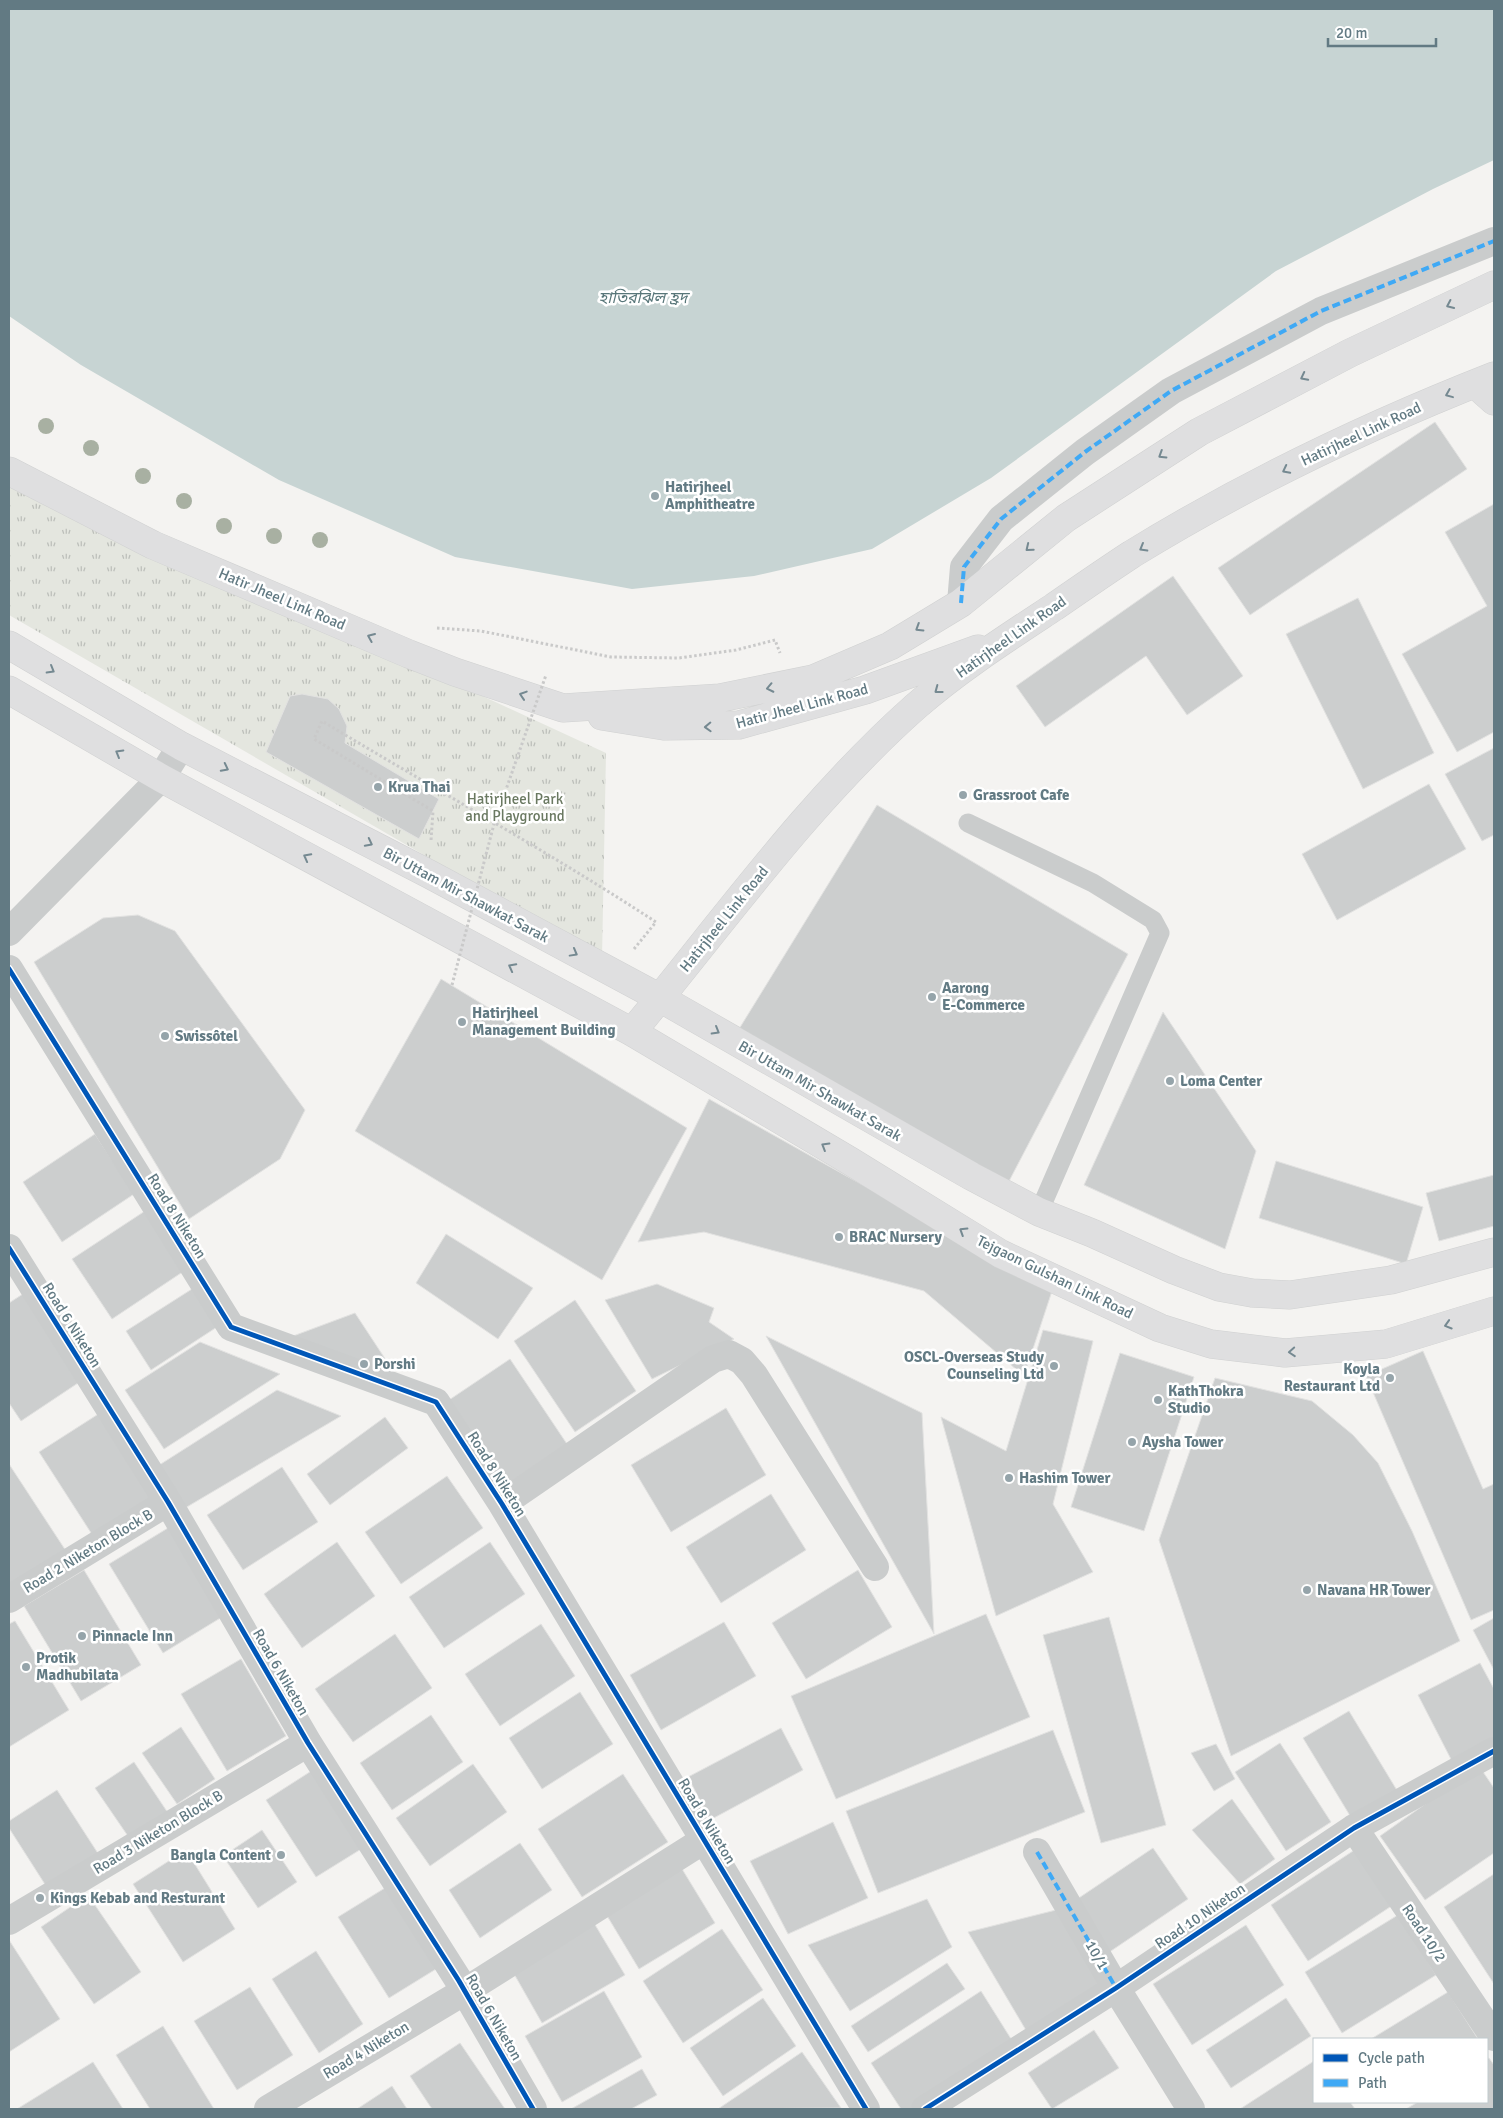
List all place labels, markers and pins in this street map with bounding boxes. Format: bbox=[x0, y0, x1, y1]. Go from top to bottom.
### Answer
place label: Hatirjheel Amphitheatre bbox=[665, 478, 755, 513]
marker: Hatirjheel Amphitheatre bbox=[649, 490, 661, 502]
place label: Krua Thai bbox=[388, 778, 451, 796]
marker: Krua Thai bbox=[372, 781, 384, 793]
place label: Grassroot Cafe bbox=[973, 786, 1070, 804]
marker: Grassroot Cafe bbox=[957, 789, 969, 801]
place label: Aarong E-Commerce bbox=[942, 979, 1025, 1014]
marker: Aarong E-Commerce bbox=[926, 991, 938, 1003]
place label: Hatirjheel Management Building bbox=[472, 1004, 616, 1039]
marker: Hatirjheel Management Building bbox=[456, 1016, 468, 1028]
place label: Swissôtel bbox=[175, 1027, 238, 1045]
marker: Swissôtel bbox=[159, 1030, 171, 1042]
place label: Loma Center bbox=[1180, 1072, 1262, 1090]
marker: Loma Center bbox=[1164, 1075, 1176, 1087]
place label: BRAC Nursery bbox=[849, 1228, 942, 1246]
marker: BRAC Nursery bbox=[833, 1231, 845, 1243]
place label: OSCL-Overseas Study Counseling Ltd bbox=[904, 1348, 1045, 1383]
place label: Porshi bbox=[374, 1355, 416, 1373]
marker: Porshi bbox=[358, 1358, 370, 1370]
marker: OSCL-Overseas Study Counseling Ltd bbox=[1048, 1360, 1060, 1372]
place label: Koyla Restaurant Ltd bbox=[1284, 1360, 1380, 1395]
marker: Koyla Restaurant Ltd bbox=[1384, 1372, 1396, 1384]
place label: KathThokra Studio bbox=[1168, 1382, 1244, 1417]
marker: KathThokra Studio bbox=[1152, 1394, 1164, 1406]
place label: Aysha Tower bbox=[1142, 1433, 1223, 1451]
marker: Aysha Tower bbox=[1126, 1436, 1138, 1448]
place label: Hashim Tower bbox=[1019, 1469, 1111, 1487]
marker: Hashim Tower bbox=[1003, 1472, 1015, 1484]
place label: Navana HR Tower bbox=[1317, 1581, 1431, 1599]
marker: Navana HR Tower bbox=[1301, 1584, 1313, 1596]
place label: Pinnacle Inn bbox=[92, 1627, 173, 1645]
marker: Pinnacle Inn bbox=[76, 1630, 88, 1642]
place label: Protik Madhubilata bbox=[36, 1649, 119, 1684]
marker: Protik Madhubilata bbox=[20, 1661, 32, 1673]
place label: Bangla Content bbox=[170, 1846, 271, 1864]
marker: Bangla Content bbox=[275, 1849, 287, 1861]
place label: Kings Kebab and Resturant bbox=[50, 1889, 226, 1907]
marker: Kings Kebab and Resturant bbox=[34, 1892, 46, 1904]

